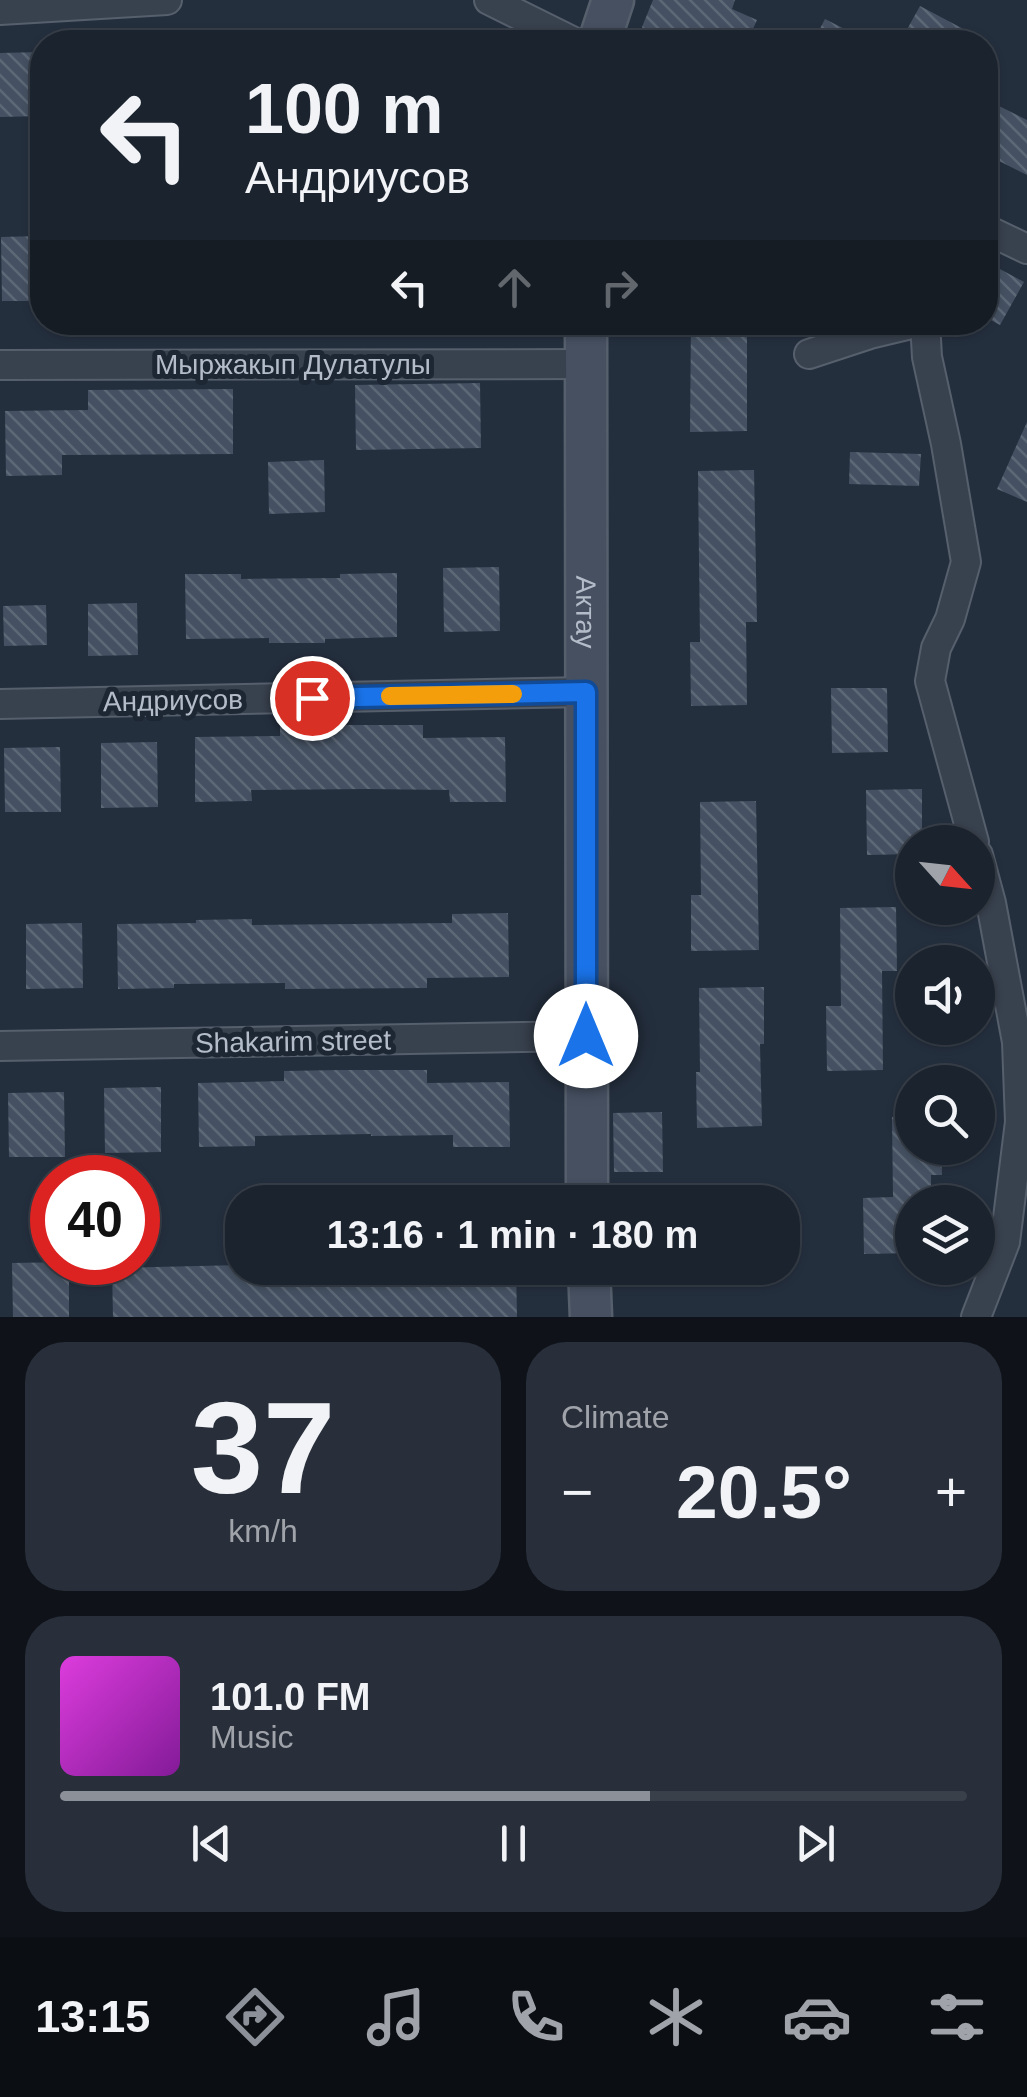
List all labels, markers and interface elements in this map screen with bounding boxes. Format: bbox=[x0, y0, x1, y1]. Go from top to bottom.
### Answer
icon: left bbox=[80, 70, 210, 200]
text: 100 m bbox=[245, 70, 443, 148]
text: Андриусов bbox=[245, 152, 470, 203]
icon: left bbox=[382, 260, 437, 315]
icon: ahead bbox=[487, 260, 542, 315]
icon: right bbox=[592, 260, 647, 315]
street label: Мыржакып Дулатулы bbox=[155, 349, 431, 380]
street label: Актау bbox=[570, 575, 601, 649]
pin bbox=[270, 656, 355, 741]
icon: arrive bbox=[285, 671, 340, 726]
street label: Андриусов bbox=[103, 684, 243, 717]
north arrow bbox=[895, 825, 995, 925]
map controls bbox=[895, 825, 995, 1285]
button: sound bbox=[895, 945, 995, 1045]
position arrow bbox=[534, 984, 638, 1088]
street label: Shakarim street bbox=[195, 1024, 392, 1059]
button: search bbox=[895, 1065, 995, 1165]
speed limit sign: 40 bbox=[30, 1155, 160, 1285]
button: layers bbox=[895, 1185, 995, 1285]
text: 13:16 · 1 min · 180 m bbox=[327, 1214, 698, 1256]
text: 37 bbox=[191, 1375, 335, 1521]
text: Climate bbox=[561, 1399, 669, 1435]
text: 20.5° bbox=[676, 1450, 852, 1534]
text: − bbox=[561, 1461, 593, 1523]
text: + bbox=[935, 1461, 967, 1523]
text: km/h bbox=[228, 1513, 298, 1549]
text: 101.0 FM bbox=[210, 1676, 371, 1718]
text: Music bbox=[210, 1719, 294, 1755]
icon: previous bbox=[184, 1816, 239, 1871]
icon: pause bbox=[486, 1816, 541, 1871]
icon: next bbox=[788, 1816, 843, 1871]
icon: directions bbox=[220, 1982, 290, 2052]
icon: music bbox=[361, 1982, 431, 2052]
icon: phone bbox=[501, 1982, 571, 2052]
icon: climate bbox=[641, 1982, 711, 2052]
icon: car bbox=[782, 1982, 852, 2052]
icon: filters bbox=[922, 1982, 992, 2052]
text: 13:15 bbox=[35, 1991, 150, 2042]

